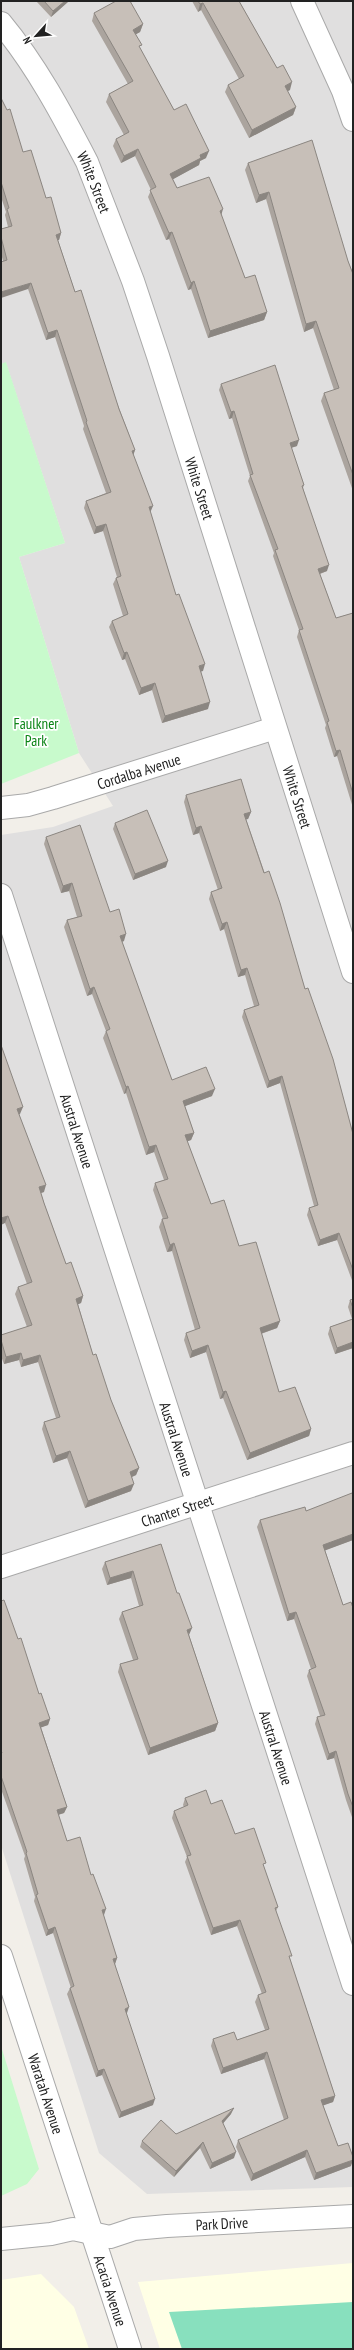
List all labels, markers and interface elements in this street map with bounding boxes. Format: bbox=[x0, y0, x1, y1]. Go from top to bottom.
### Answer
north arrow bbox=[16, 16, 56, 56]
text: N bbox=[19, 35, 35, 46]
street label: White Street bbox=[73, 148, 115, 215]
street label: White Street bbox=[181, 455, 219, 522]
park label: Faulkner Park bbox=[14, 714, 59, 750]
street label: Cordalba Avenue bbox=[95, 749, 183, 793]
street label: White Street bbox=[279, 763, 316, 831]
street label: Austral Avenue bbox=[56, 1091, 98, 1171]
street label: Austral Avenue bbox=[156, 1400, 198, 1479]
street label: Chanter Street bbox=[139, 1489, 215, 1531]
street label: Austral Avenue bbox=[256, 1708, 297, 1787]
street label: Waratah Avenue bbox=[24, 2051, 68, 2136]
street label: Park Drive bbox=[195, 2212, 249, 2234]
street label: Acacia Avenue bbox=[90, 2252, 131, 2328]

